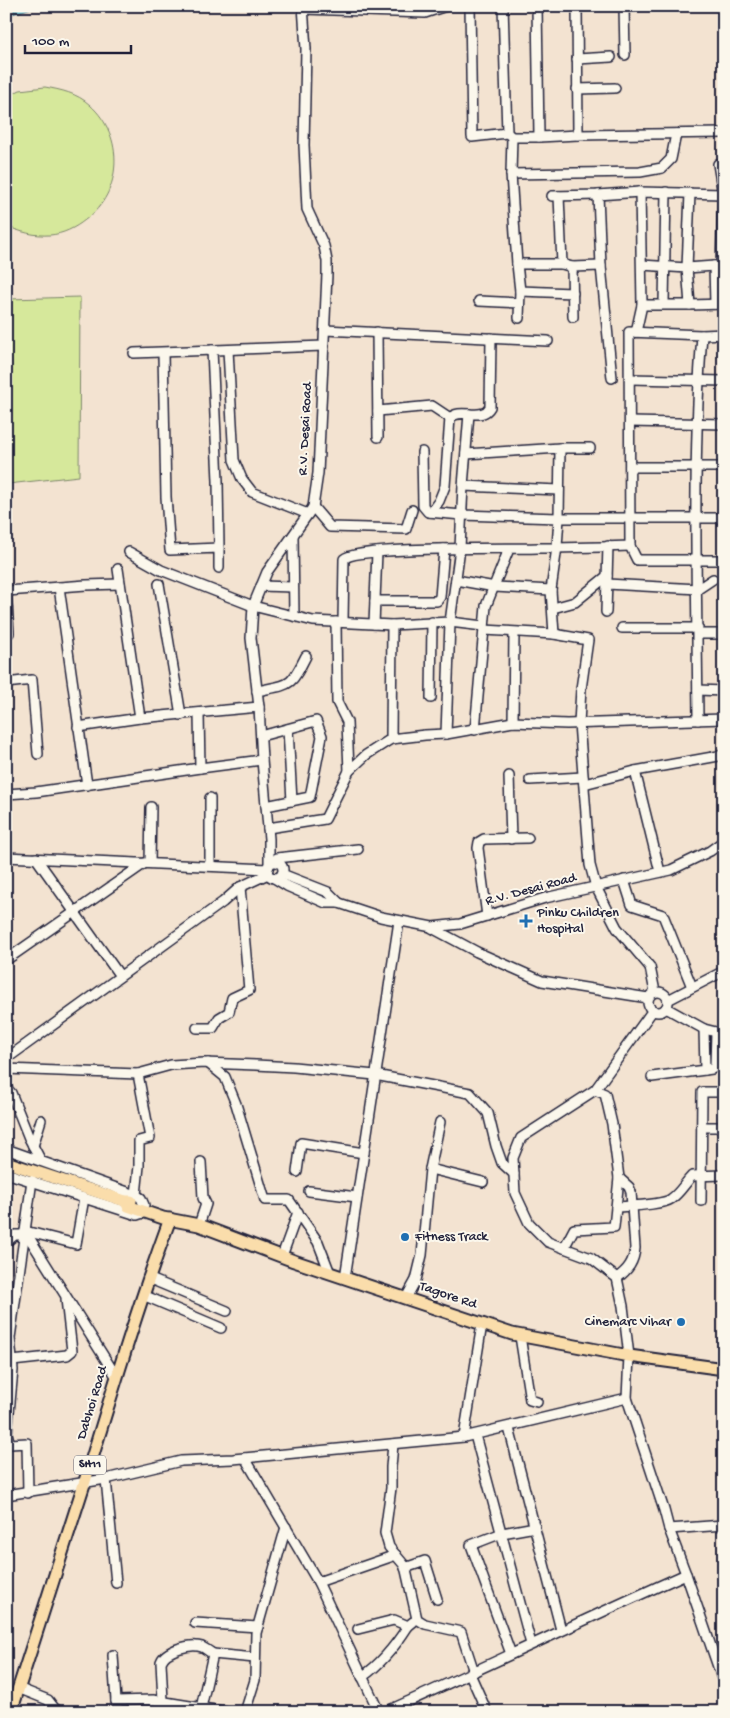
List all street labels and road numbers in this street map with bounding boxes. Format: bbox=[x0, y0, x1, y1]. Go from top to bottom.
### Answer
street label: R.V. Desai Road bbox=[295, 380, 317, 476]
street label: R.V. Desai Road bbox=[484, 869, 580, 910]
street label: Tagore Rd bbox=[416, 1278, 481, 1314]
street label: Dabhoi Road bbox=[73, 1362, 113, 1443]
road number: SH11 bbox=[74, 1456, 106, 1474]

